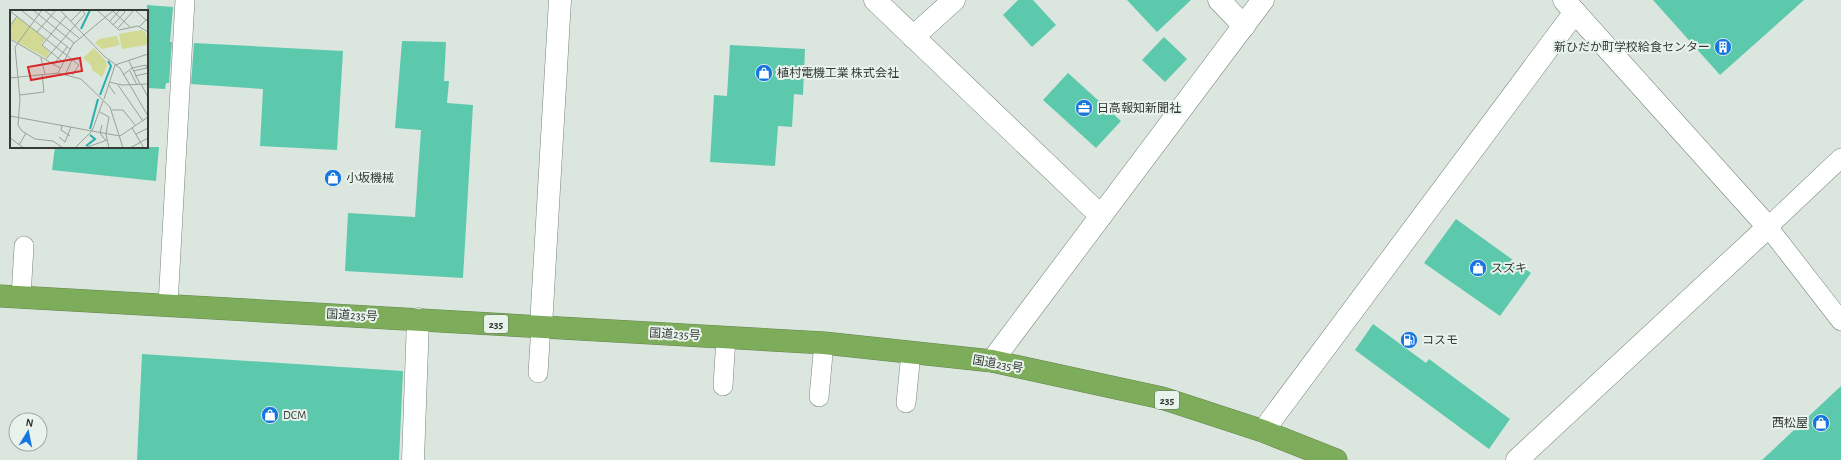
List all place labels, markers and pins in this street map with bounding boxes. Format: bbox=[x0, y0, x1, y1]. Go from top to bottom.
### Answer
building icon: 新ひだか町学校給食センター bbox=[1713, 37, 1733, 57]
place label: 新ひだか町学校給食センター bbox=[1554, 40, 1710, 53]
shop icon: 植村電機工業 株式会社 bbox=[754, 63, 774, 83]
place label: 植村電機工業 株式会社 bbox=[777, 66, 899, 79]
office icon: 日高報知新聞社 bbox=[1074, 98, 1094, 118]
place label: 日高報知新聞社 bbox=[1097, 101, 1181, 114]
shop icon: 小坂機械 bbox=[323, 168, 343, 188]
place label: 小坂機械 bbox=[346, 171, 394, 184]
shop icon: スズキ bbox=[1468, 258, 1488, 278]
place label: スズキ bbox=[1491, 261, 1527, 274]
fuel station icon: コスモ bbox=[1399, 330, 1419, 350]
place label: コスモ bbox=[1422, 334, 1458, 346]
shop icon: DCM bbox=[260, 405, 280, 425]
place label: DCM bbox=[283, 409, 306, 421]
shop icon: 西松屋 bbox=[1811, 413, 1831, 433]
place label: 西松屋 bbox=[1772, 417, 1808, 429]

